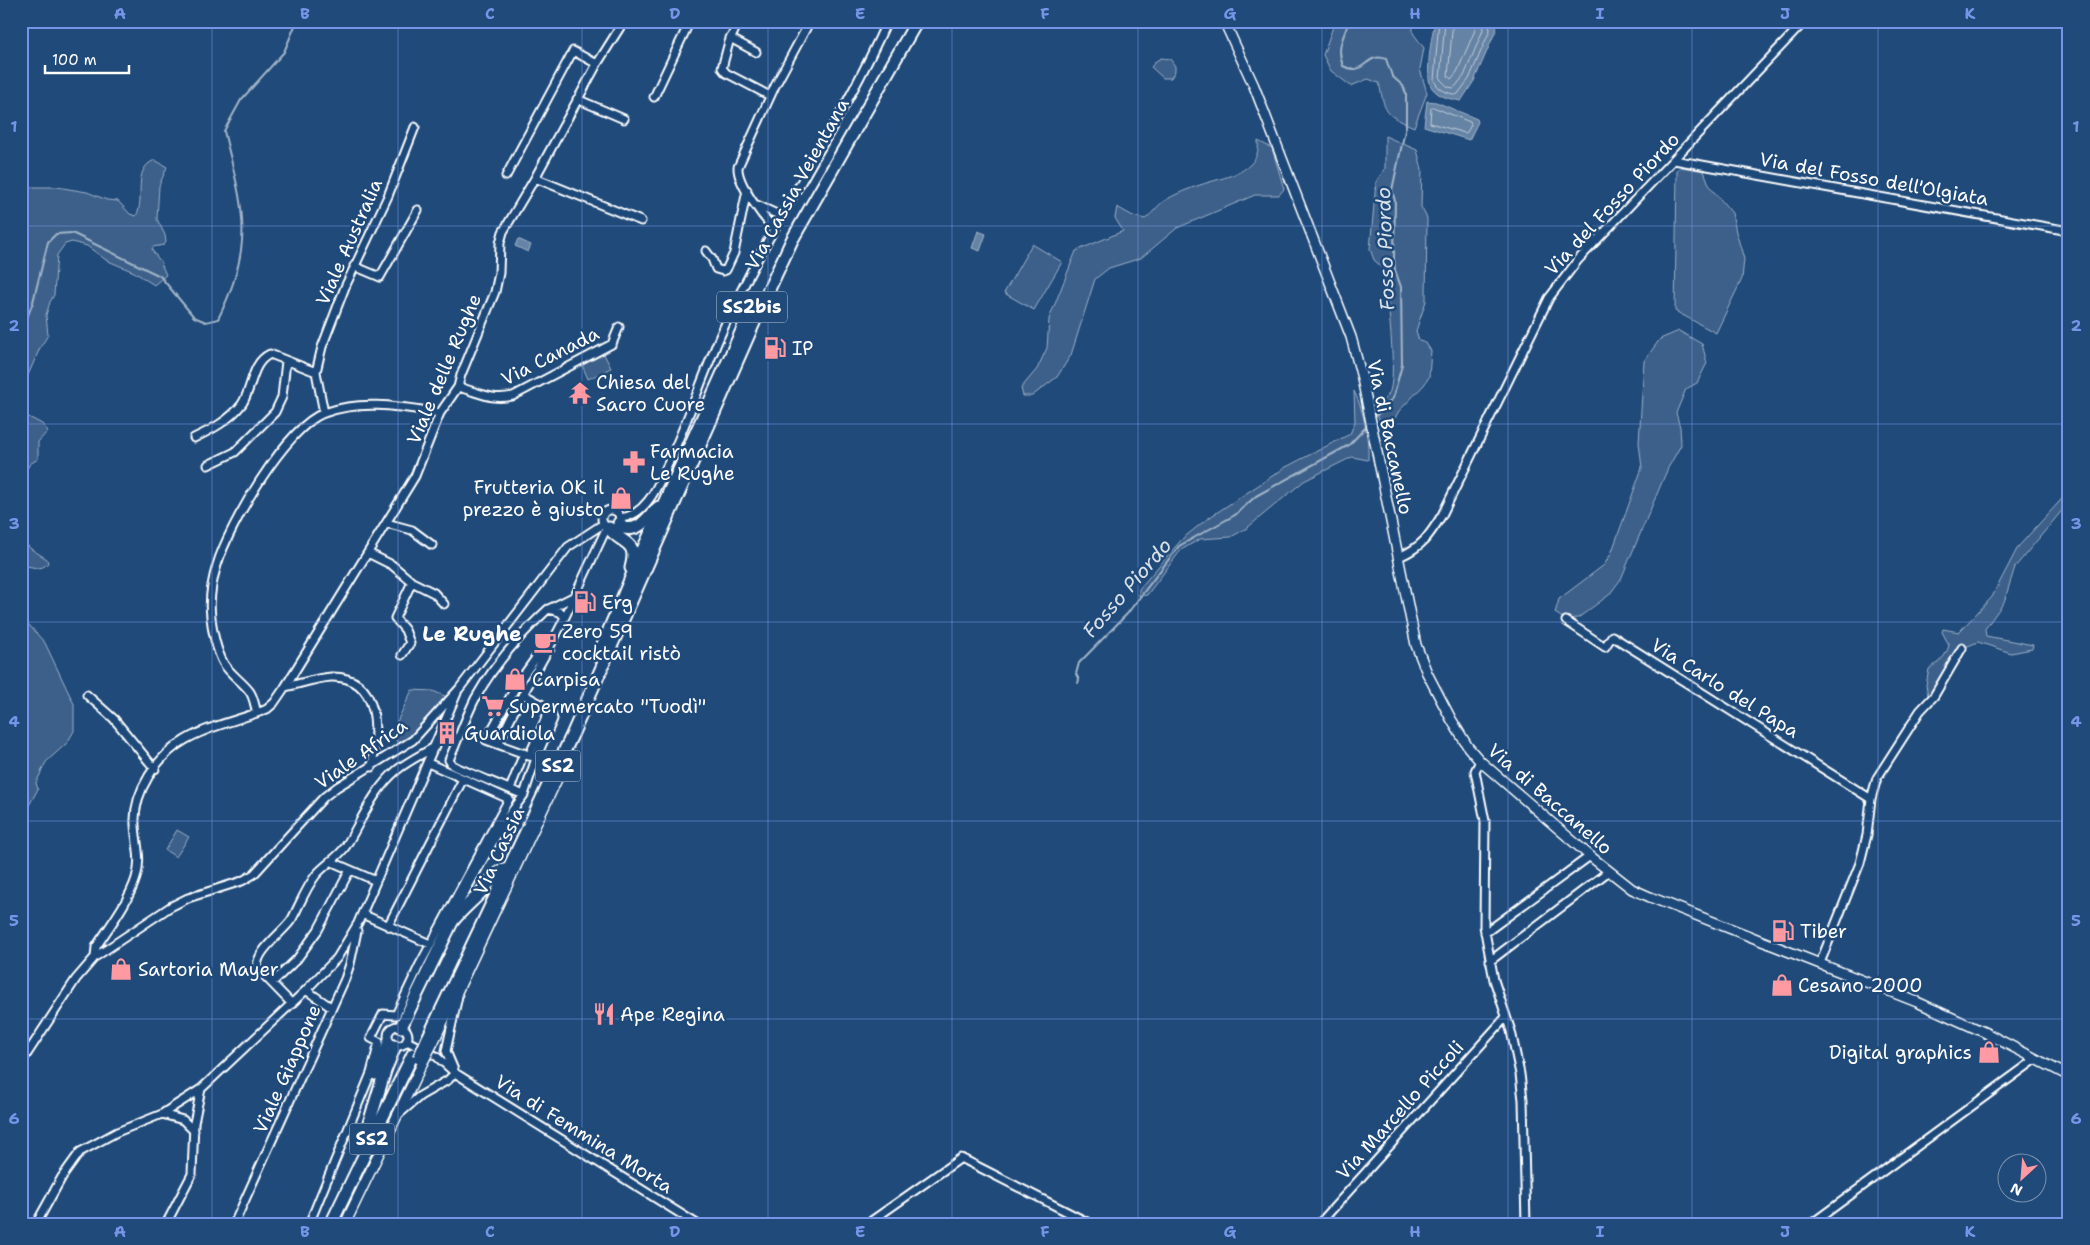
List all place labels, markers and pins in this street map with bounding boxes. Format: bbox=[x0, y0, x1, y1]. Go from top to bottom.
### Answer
fuel station icon: IP bbox=[762, 335, 788, 361]
place label: IP bbox=[792, 336, 813, 361]
place label: Chiesa del Sacro Cuore bbox=[596, 370, 705, 417]
temple icon: Chiesa del Sacro Cuore bbox=[567, 380, 593, 406]
place label: Farmacia Le Rughe bbox=[650, 439, 735, 486]
pharmacy icon: Farmacia Le Rughe bbox=[621, 449, 647, 475]
place label: Frutteria OK il prezzo è giusto bbox=[463, 475, 604, 522]
shop icon: Frutteria OK il prezzo è giusto bbox=[608, 485, 634, 511]
fuel station icon: Erg bbox=[572, 589, 598, 615]
place label: Erg bbox=[602, 590, 633, 615]
place label: Zero 59 cocktail ristò bbox=[562, 619, 681, 666]
cafe icon: Zero 59 cocktail ristò bbox=[532, 629, 558, 655]
shop icon: Carpisa bbox=[502, 666, 528, 692]
place label: Carpisa bbox=[532, 667, 600, 692]
supermarket icon: Supermercato "Tuodì" bbox=[480, 693, 506, 719]
place label: Supermercato "Tuodì" bbox=[509, 694, 706, 719]
building icon: Guardiola bbox=[434, 720, 460, 746]
place label: Guardiola bbox=[464, 721, 555, 746]
fuel station icon: Tiber bbox=[1770, 918, 1796, 944]
place label: Tiber bbox=[1800, 919, 1847, 944]
shop icon: Sartoria Mayer bbox=[108, 956, 134, 982]
place label: Sartoria Mayer bbox=[138, 957, 279, 982]
shop icon: Cesano 2000 bbox=[1769, 972, 1795, 998]
place label: Cesano 2000 bbox=[1798, 973, 1923, 998]
restaurant icon: Ape Regina bbox=[591, 1001, 617, 1027]
place label: Ape Regina bbox=[620, 1002, 725, 1027]
shop icon: Digital graphics bbox=[1976, 1039, 2002, 1065]
place label: Digital graphics bbox=[1829, 1040, 1972, 1065]

